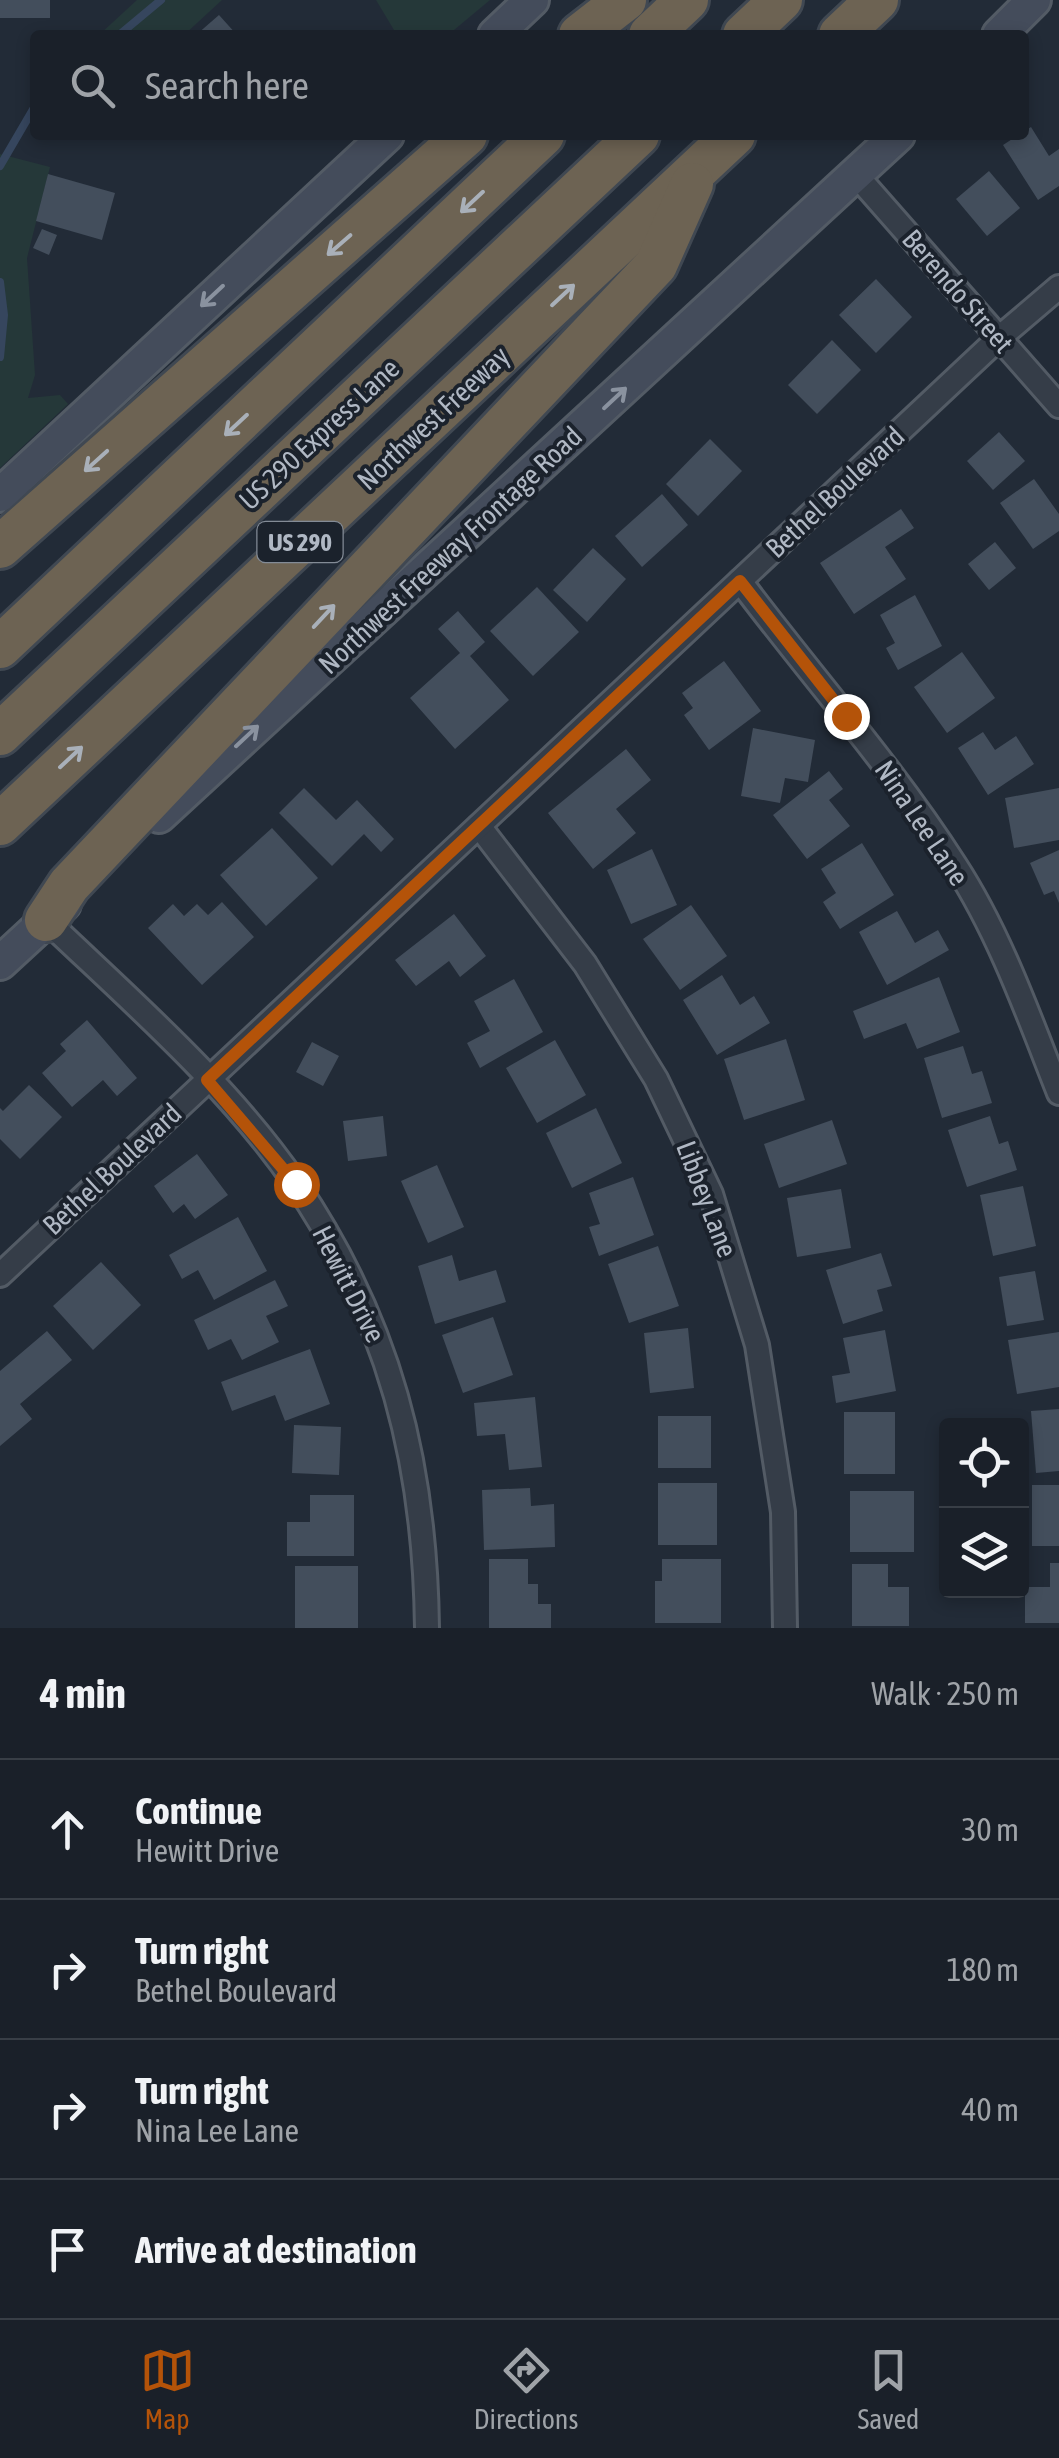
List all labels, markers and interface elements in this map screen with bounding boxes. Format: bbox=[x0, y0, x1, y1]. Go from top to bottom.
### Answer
search box bbox=[30, 30, 1029, 140]
icon: search bbox=[65, 58, 120, 113]
text: Search here bbox=[145, 64, 309, 107]
one-way arrow bbox=[461, 190, 485, 214]
street label: Berendo Street bbox=[896, 223, 1020, 359]
one-way arrow bbox=[327, 234, 352, 257]
one-way arrow bbox=[551, 283, 575, 307]
one-way arrow bbox=[200, 284, 225, 307]
street label: Northwest Freeway bbox=[351, 340, 515, 496]
street label: US 290 Express Lane bbox=[233, 352, 405, 516]
one-way arrow bbox=[602, 386, 627, 409]
one-way arrow bbox=[224, 413, 249, 436]
street label: Northwest Freeway Frontage Road bbox=[312, 420, 588, 680]
street label: Bethel Boulevard bbox=[759, 420, 911, 564]
one-way arrow bbox=[84, 449, 109, 472]
road number: US 290 bbox=[258, 522, 342, 562]
one-way arrow bbox=[312, 604, 336, 628]
route end bbox=[824, 694, 870, 740]
one-way arrow bbox=[234, 724, 259, 747]
one-way arrow bbox=[58, 746, 83, 769]
street label: Nina Lee Lane bbox=[869, 755, 975, 891]
street label: Bethel Boulevard bbox=[36, 1097, 188, 1241]
street label: Libbey Lane bbox=[670, 1136, 744, 1262]
route start bbox=[274, 1162, 320, 1208]
street label: Hewitt Drive bbox=[306, 1221, 392, 1347]
map controls bbox=[939, 1418, 1029, 1598]
button: locate bbox=[939, 1418, 1029, 1508]
button: layers bbox=[939, 1508, 1029, 1598]
text: 4 min bbox=[40, 1669, 126, 1717]
text: Walk · 250 m bbox=[871, 1675, 1019, 1712]
text: Continue bbox=[135, 1789, 262, 1832]
icon: ahead bbox=[40, 1802, 95, 1857]
text: 30 m bbox=[961, 1811, 1019, 1848]
text: Hewitt Drive bbox=[135, 1832, 279, 1869]
text: Turn right bbox=[135, 1929, 269, 1972]
icon: right bbox=[40, 1942, 95, 1997]
text: 180 m bbox=[946, 1951, 1019, 1988]
text: Bethel Boulevard bbox=[135, 1972, 337, 2009]
text: Turn right bbox=[135, 2069, 269, 2112]
icon: right bbox=[40, 2082, 95, 2137]
text: 40 m bbox=[961, 2091, 1019, 2128]
text: Nina Lee Lane bbox=[135, 2112, 299, 2149]
icon: arrive bbox=[40, 2222, 95, 2277]
text: Arrive at destination bbox=[135, 2228, 417, 2271]
tab: Map bbox=[140, 2343, 195, 2435]
tab: Directions bbox=[474, 2343, 578, 2435]
tab: Saved bbox=[858, 2343, 919, 2435]

